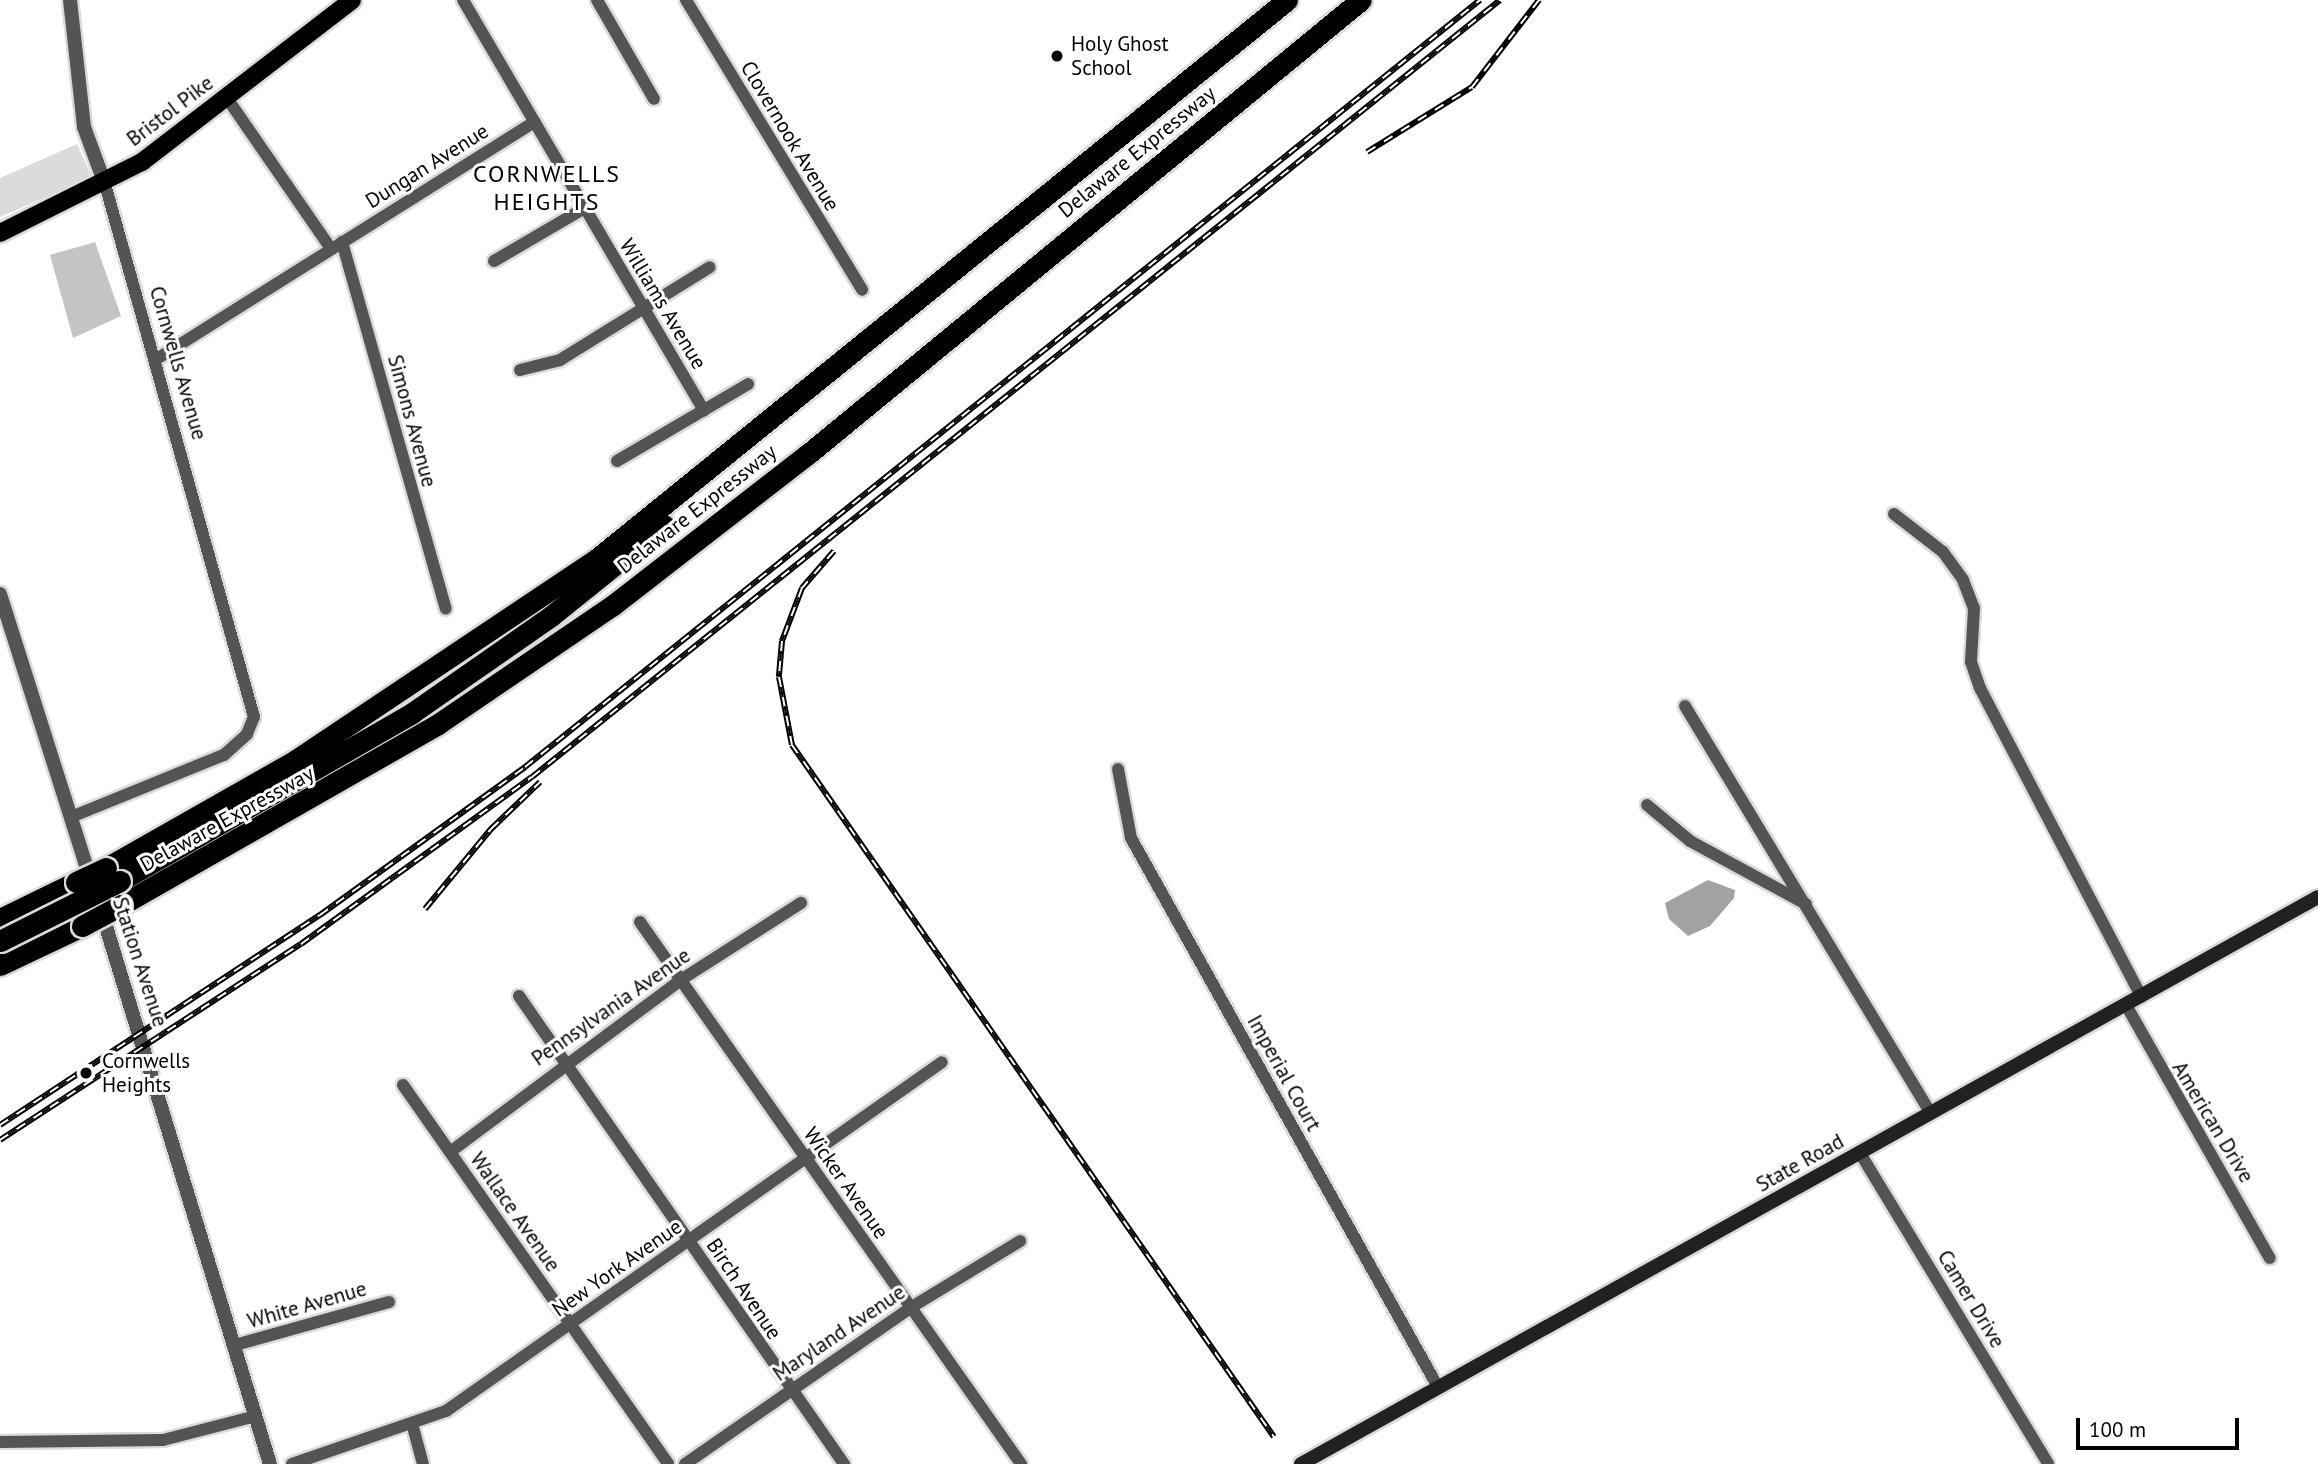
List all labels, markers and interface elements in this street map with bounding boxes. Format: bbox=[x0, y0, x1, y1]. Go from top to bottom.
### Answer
place label: Holy Ghost School bbox=[1071, 31, 1169, 81]
marker: Holy Ghost School bbox=[1049, 48, 1065, 64]
street label: Clovernook Avenue bbox=[735, 56, 845, 216]
street label: Bristol Pike bbox=[122, 70, 218, 152]
street label: Delaware Expressway bbox=[1053, 81, 1221, 223]
street label: Dungan Avenue bbox=[361, 118, 493, 214]
district label: CORNWELLS HEIGHTS bbox=[474, 160, 620, 216]
street label: Williams Avenue bbox=[614, 234, 712, 374]
street label: Cornwells Avenue bbox=[144, 283, 212, 443]
street label: Simons Avenue bbox=[382, 352, 442, 490]
street label: Delaware Expressway bbox=[613, 439, 781, 579]
street label: Delaware Expressway bbox=[136, 761, 318, 877]
street label: Station Avenue bbox=[107, 894, 173, 1030]
street label: Pennsylvania Avenue bbox=[527, 943, 695, 1071]
street label: Imperial Court bbox=[1242, 1011, 1326, 1135]
place label: Cornwells Heights bbox=[102, 1048, 190, 1098]
street label: American Drive bbox=[2167, 1057, 2259, 1187]
marker: Cornwells Heights bbox=[76, 1063, 96, 1083]
street label: Wicker Avenue bbox=[798, 1122, 894, 1244]
street label: State Road bbox=[1752, 1129, 1848, 1197]
street label: Wallace Avenue bbox=[464, 1147, 566, 1277]
street label: New York Avenue bbox=[546, 1213, 688, 1323]
street label: Birch Avenue bbox=[701, 1233, 787, 1345]
street label: Camer Drive bbox=[1932, 1246, 2010, 1352]
street label: White Avenue bbox=[244, 1276, 370, 1334]
street label: Maryland Avenue bbox=[768, 1279, 910, 1387]
scale bar bbox=[2080, 1404, 2243, 1448]
text: 100 m bbox=[2089, 1416, 2146, 1443]

